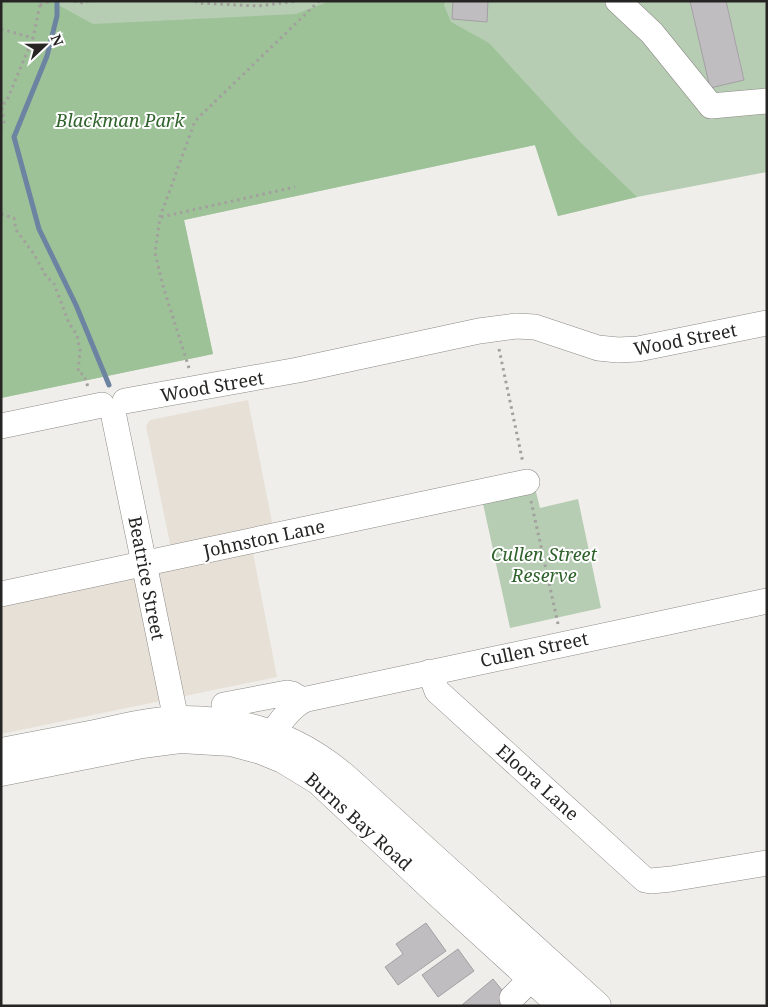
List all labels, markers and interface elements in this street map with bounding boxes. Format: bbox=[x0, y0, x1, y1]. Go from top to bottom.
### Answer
north arrow bbox=[20, 20, 70, 70]
text: N bbox=[47, 31, 68, 49]
park label: Blackman Park bbox=[55, 108, 185, 132]
street label: Wood Street bbox=[631, 317, 739, 361]
street label: Wood Street bbox=[158, 365, 266, 407]
street label: Johnston Lane bbox=[200, 513, 327, 563]
street label: Beatrice Street bbox=[123, 514, 171, 642]
park label: Cullen Street Reserve bbox=[491, 542, 597, 587]
street label: Cullen Street bbox=[478, 626, 590, 672]
street label: Eloora Lane bbox=[492, 739, 584, 825]
street label: Burns Bay Road bbox=[300, 767, 418, 875]

